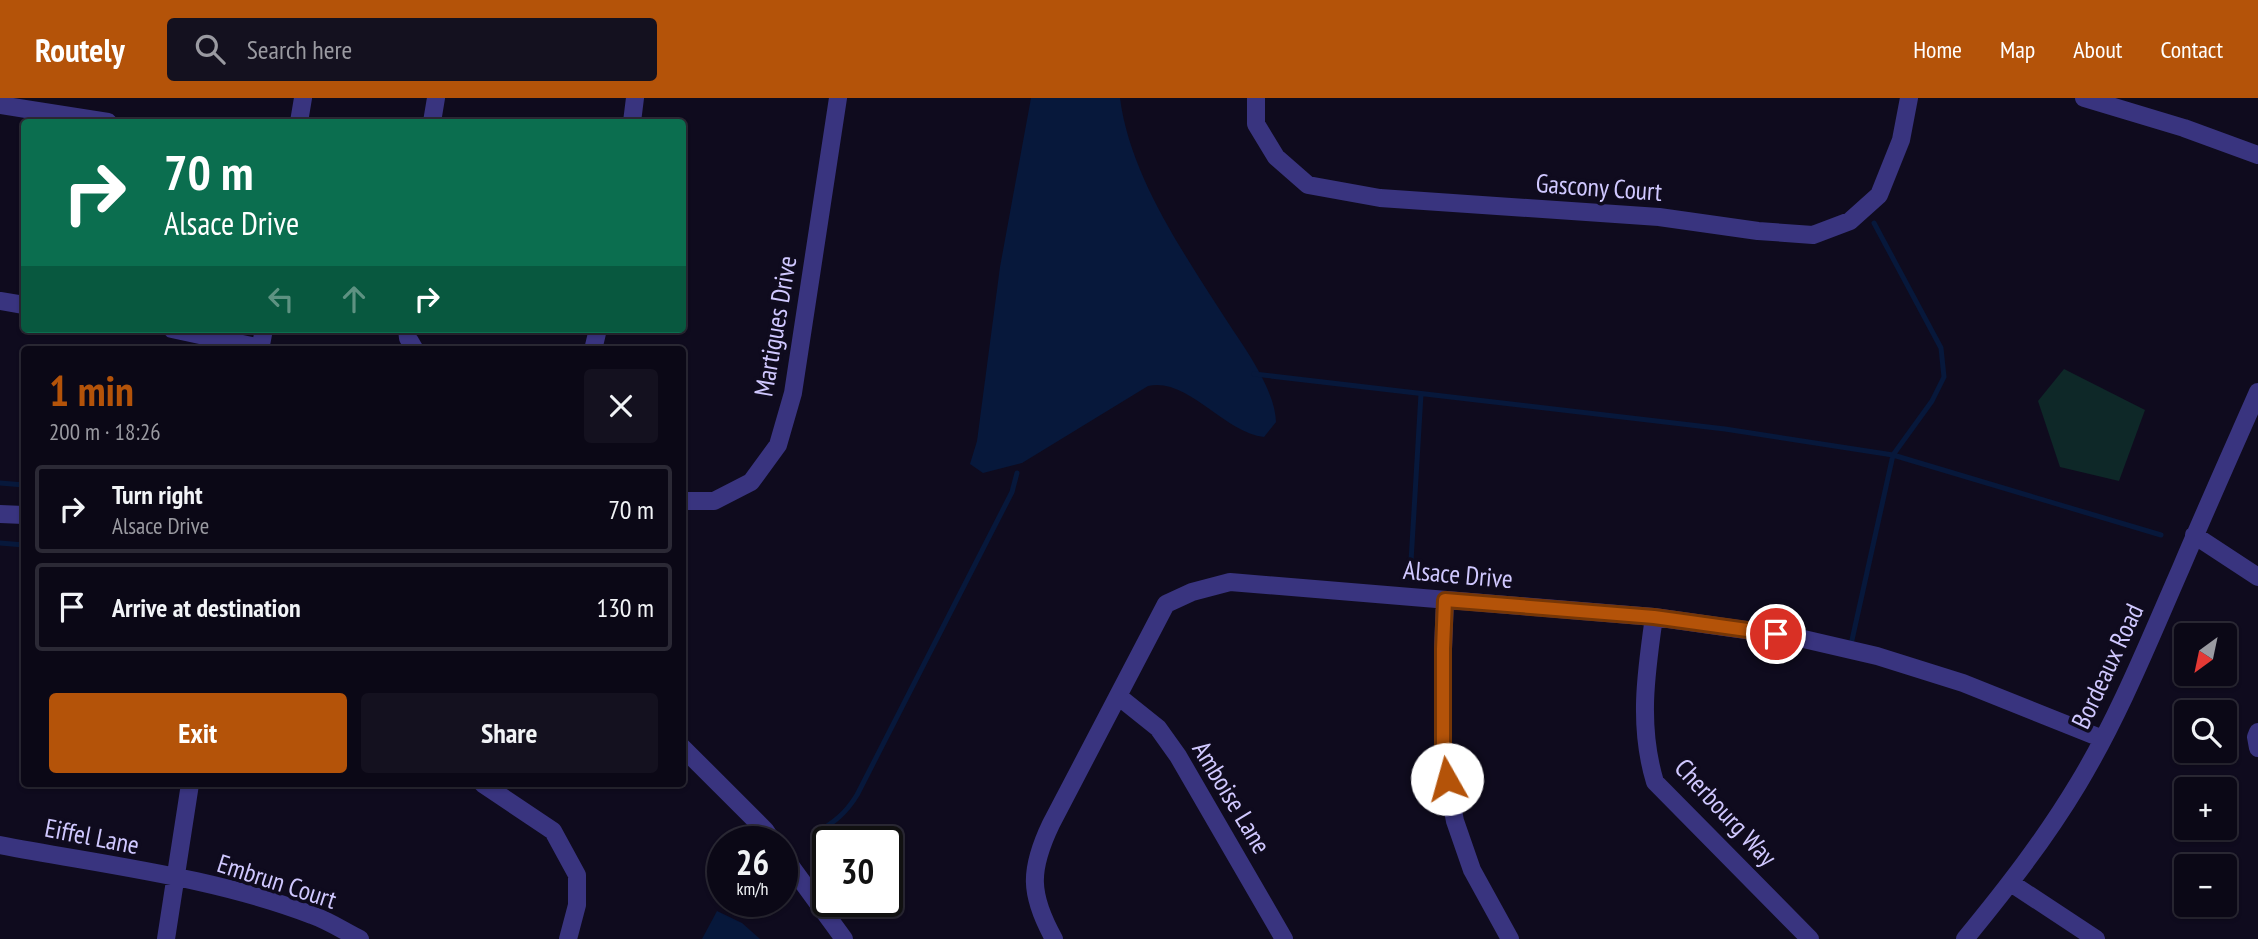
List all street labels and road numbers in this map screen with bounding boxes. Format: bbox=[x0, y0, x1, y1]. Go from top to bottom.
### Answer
street label: Gascony Court bbox=[1535, 166, 1663, 208]
street label: Martigues Drive bbox=[746, 253, 804, 399]
street label: Alsace Drive bbox=[1402, 553, 1514, 595]
street label: Bordeaux Road bbox=[2064, 598, 2150, 734]
street label: Amboise Lane bbox=[1186, 735, 1278, 859]
street label: Cherbourg Way bbox=[1668, 751, 1784, 873]
street label: Eiffel Lane bbox=[42, 811, 142, 861]
street label: Embrun Court bbox=[213, 846, 341, 916]

